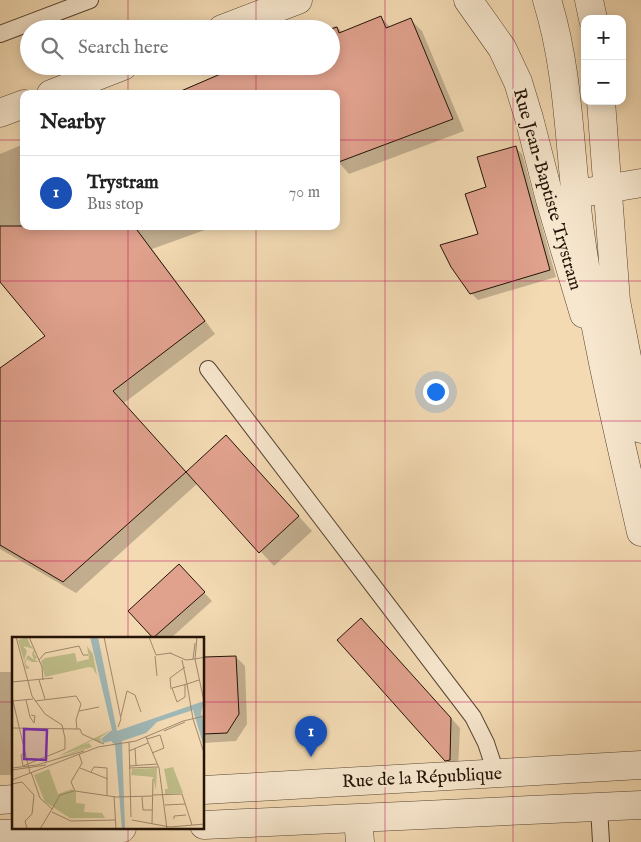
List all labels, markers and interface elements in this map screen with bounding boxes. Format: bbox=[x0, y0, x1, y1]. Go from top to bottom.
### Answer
map controls bbox=[581, 15, 626, 105]
button: + bbox=[581, 15, 626, 60]
search box bbox=[20, 20, 340, 75]
icon: search bbox=[38, 34, 66, 62]
text: Search here bbox=[78, 36, 169, 60]
button: − bbox=[581, 60, 626, 105]
street label: Rue Jean-Baptiste Trystram bbox=[507, 86, 586, 293]
text: Nearby bbox=[40, 109, 105, 136]
text: Trystram bbox=[87, 171, 159, 195]
text: 1 bbox=[53, 183, 59, 203]
text: 70 m bbox=[289, 183, 320, 203]
text: Bus stop bbox=[87, 195, 143, 215]
your location bbox=[423, 379, 449, 405]
inset map bbox=[12, 637, 205, 830]
pin: 1 bbox=[295, 716, 327, 757]
street label: Rue de la République bbox=[342, 763, 503, 794]

